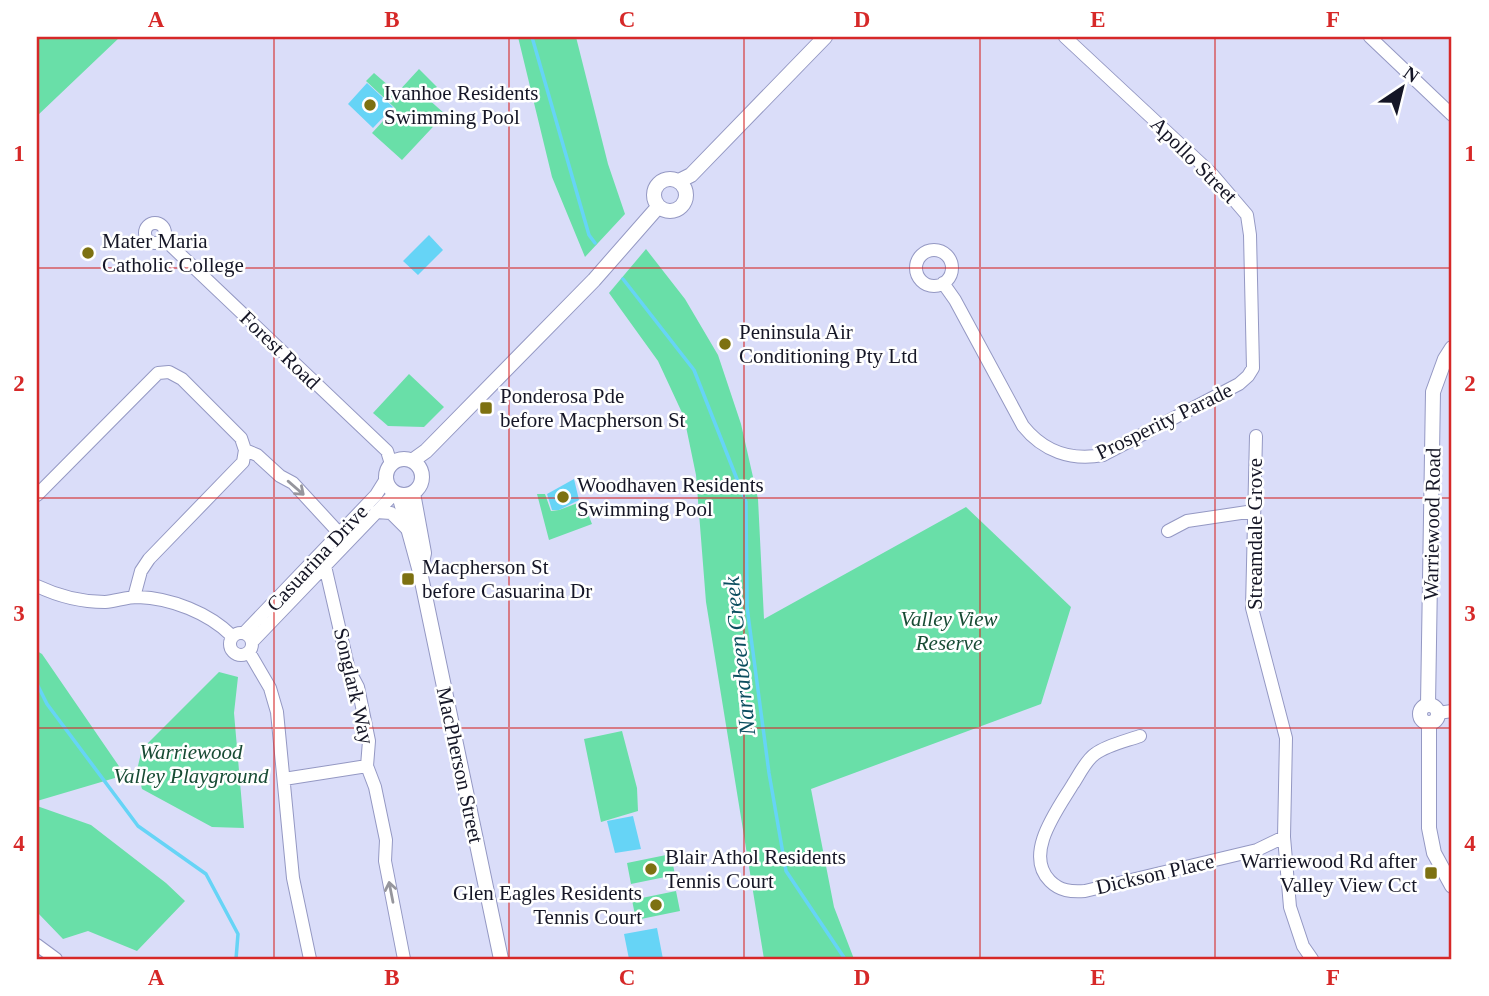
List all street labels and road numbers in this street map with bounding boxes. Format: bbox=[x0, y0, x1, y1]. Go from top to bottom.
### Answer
street label: Apollo Street bbox=[1146, 112, 1242, 208]
street label: Forest Road bbox=[235, 306, 325, 394]
street label: Prosperity Parade bbox=[1092, 378, 1236, 464]
street label: Warriewood Road bbox=[1419, 447, 1445, 601]
street label: Streamdale Grove bbox=[1243, 458, 1267, 610]
street label: Casuarina Drive bbox=[261, 500, 373, 616]
street label: Songlark Way bbox=[329, 625, 379, 747]
street label: MacPherson Street bbox=[432, 685, 488, 846]
street label: Dickson Place bbox=[1093, 849, 1217, 899]

